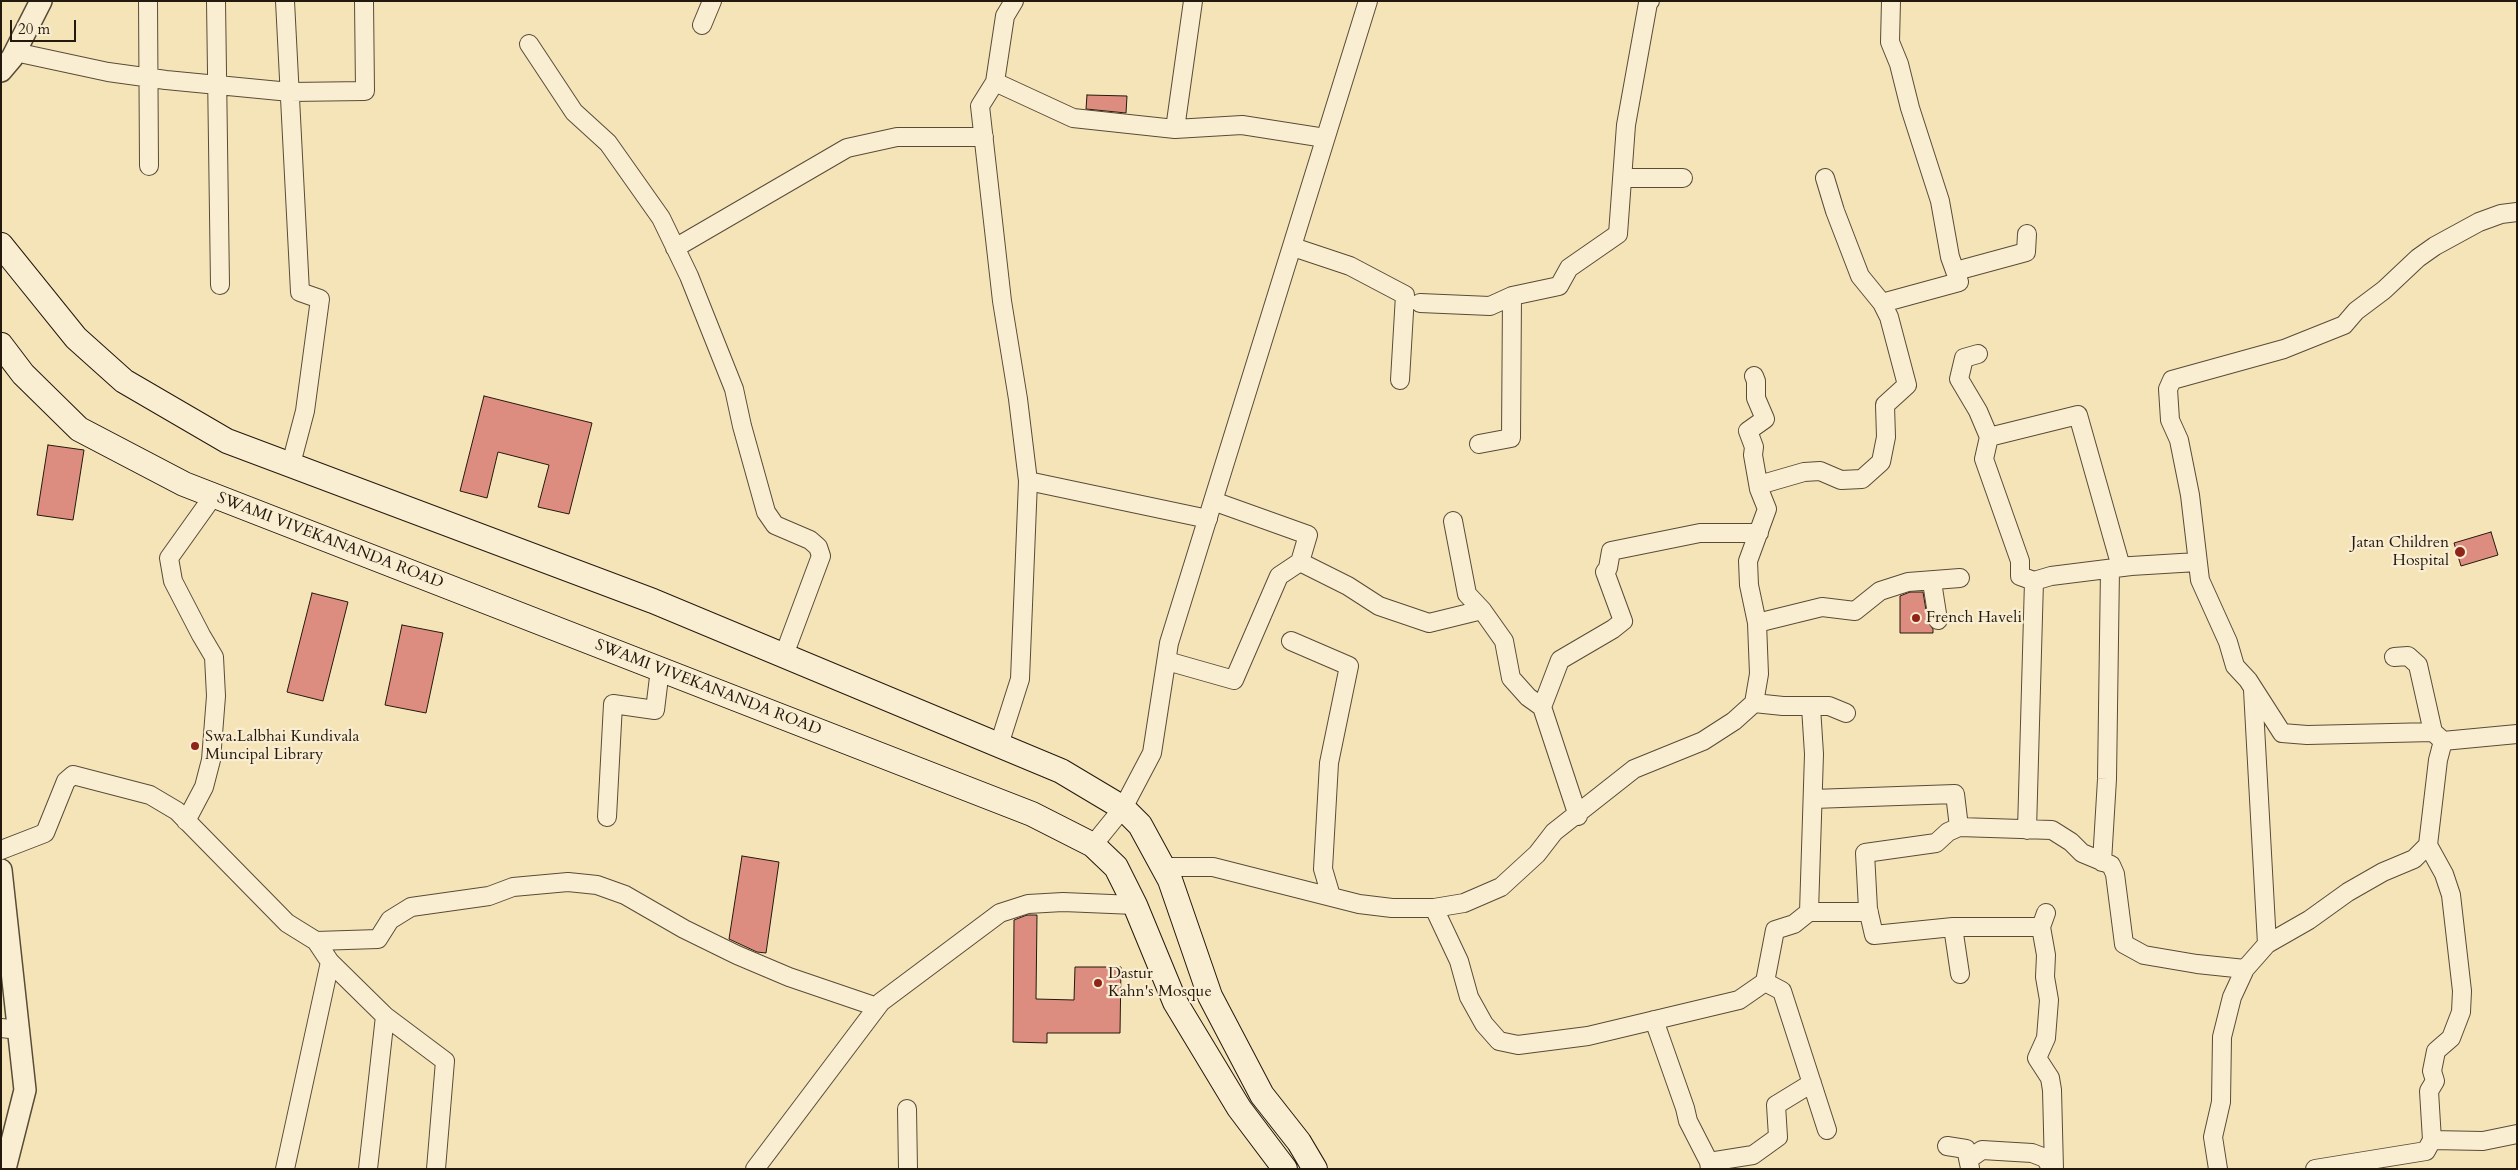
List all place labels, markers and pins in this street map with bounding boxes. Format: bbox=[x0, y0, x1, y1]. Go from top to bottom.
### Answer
place label: Jatan Children Hospital bbox=[2351, 533, 2449, 571]
marker: Jatan Children Hospital bbox=[2453, 545, 2467, 559]
place label: French Haveli bbox=[1926, 608, 2022, 628]
marker: French Haveli bbox=[1910, 612, 1922, 624]
place label: Swa.Lalbhai Kundivala Muncipal Library bbox=[205, 727, 359, 765]
marker: Swa.Lalbhai Kundivala Muncipal Library bbox=[189, 740, 201, 752]
place label: Dastur Kahn's Mosque bbox=[1108, 964, 1212, 1002]
marker: Dastur Kahn's Mosque bbox=[1092, 977, 1104, 989]

